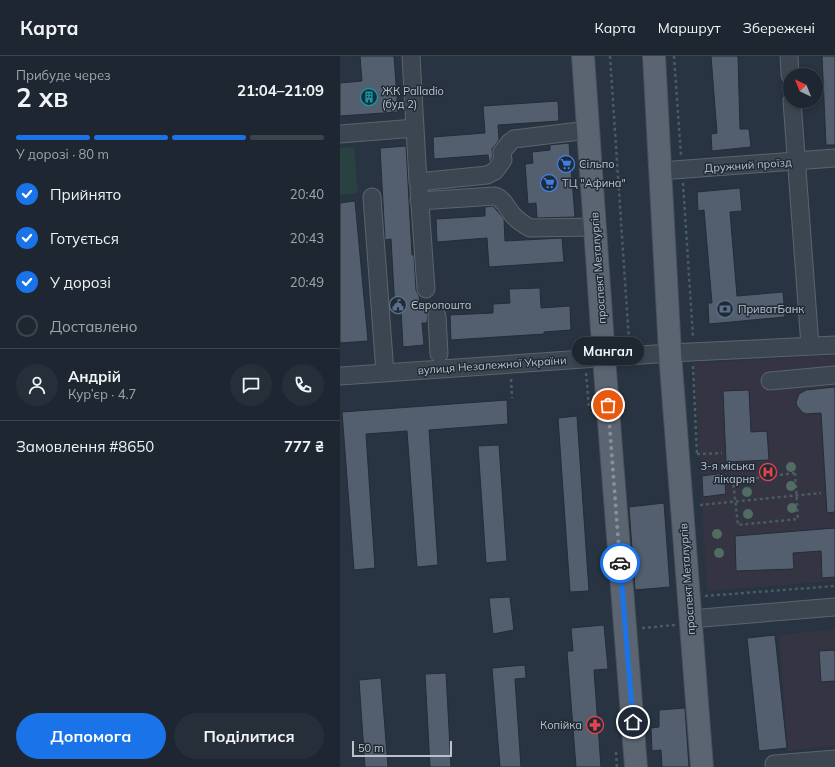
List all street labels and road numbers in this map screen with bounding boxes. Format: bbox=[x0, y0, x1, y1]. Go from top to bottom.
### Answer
street label: Дружний проїзд bbox=[704, 155, 792, 175]
street label: проспект Металургів bbox=[587, 212, 609, 324]
street label: вулиця Незалежної України bbox=[417, 353, 567, 377]
street label: проспект Металургів bbox=[676, 523, 698, 635]

